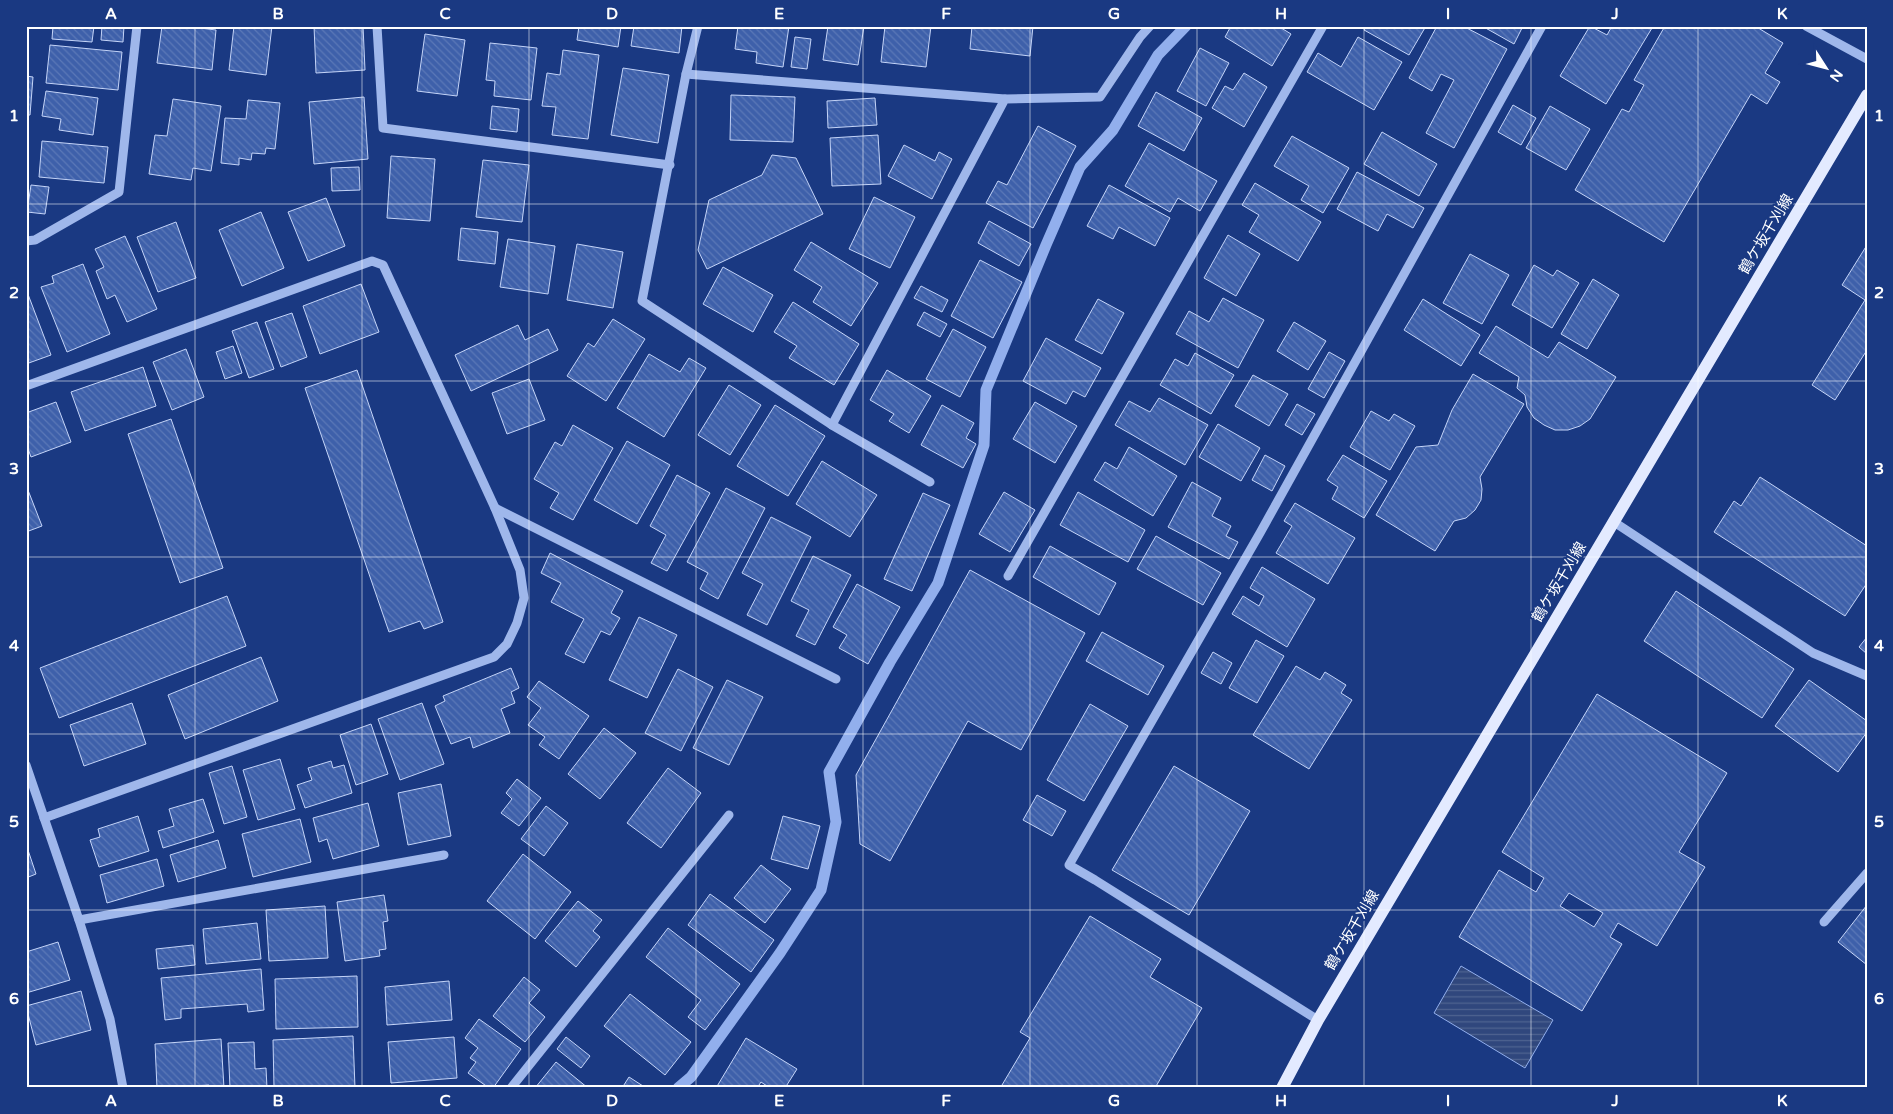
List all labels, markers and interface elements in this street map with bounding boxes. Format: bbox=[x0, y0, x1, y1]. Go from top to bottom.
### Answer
text: A bbox=[105, 4, 117, 24]
text: B bbox=[272, 4, 284, 24]
text: C bbox=[439, 4, 451, 24]
text: D bbox=[606, 4, 618, 24]
text: E bbox=[774, 4, 784, 24]
text: F bbox=[941, 4, 951, 24]
text: G bbox=[1108, 4, 1120, 24]
text: H bbox=[1275, 4, 1287, 24]
text: I bbox=[1446, 4, 1450, 24]
text: J bbox=[1610, 4, 1619, 24]
text: K bbox=[1777, 4, 1788, 24]
north arrow bbox=[1800, 42, 1850, 92]
text: N bbox=[1826, 66, 1846, 85]
text: 1 bbox=[9, 106, 19, 126]
text: 1 bbox=[1874, 106, 1884, 126]
street label: 鶴ケ坂千刈線 bbox=[1735, 191, 1797, 277]
text: 2 bbox=[9, 283, 19, 303]
text: 2 bbox=[1874, 283, 1884, 303]
text: 3 bbox=[9, 459, 19, 479]
text: 3 bbox=[1874, 459, 1884, 479]
street label: 鶴ケ坂千刈線 bbox=[1528, 539, 1590, 625]
text: 4 bbox=[9, 636, 19, 656]
text: 4 bbox=[1874, 636, 1884, 656]
text: 5 bbox=[9, 812, 19, 832]
text: 5 bbox=[1874, 812, 1884, 832]
street label: 鶴ケ坂千刈線 bbox=[1321, 887, 1383, 973]
text: 6 bbox=[9, 989, 19, 1009]
text: 6 bbox=[1874, 989, 1884, 1009]
text: A bbox=[105, 1091, 117, 1111]
text: B bbox=[272, 1091, 284, 1111]
text: C bbox=[439, 1091, 451, 1111]
text: D bbox=[606, 1091, 618, 1111]
text: E bbox=[774, 1091, 784, 1111]
text: F bbox=[941, 1091, 951, 1111]
text: G bbox=[1108, 1091, 1120, 1111]
text: H bbox=[1275, 1091, 1287, 1111]
text: I bbox=[1446, 1091, 1450, 1111]
text: J bbox=[1610, 1091, 1619, 1111]
text: K bbox=[1777, 1091, 1788, 1111]

